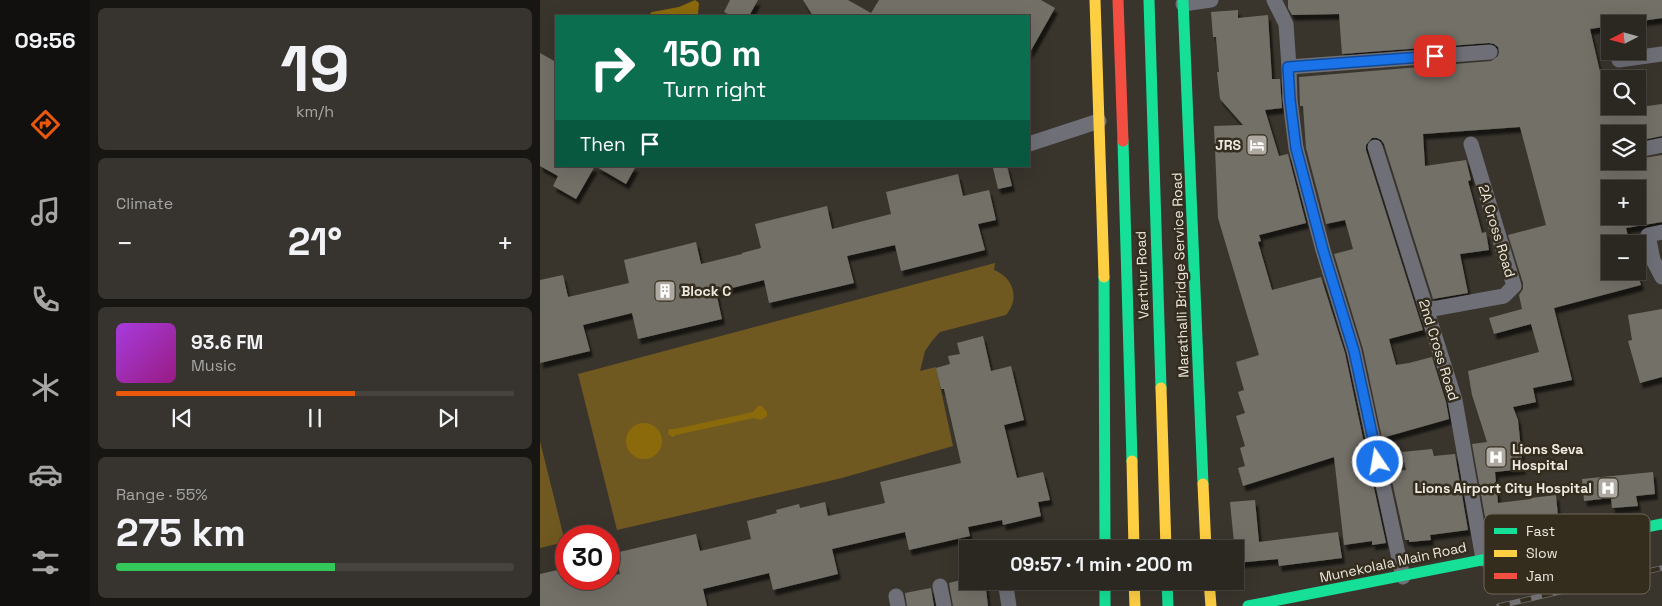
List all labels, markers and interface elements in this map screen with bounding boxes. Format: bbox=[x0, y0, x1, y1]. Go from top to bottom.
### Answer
north arrow bbox=[1601, 15, 1646, 60]
map controls bbox=[1601, 15, 1646, 280]
text: 09:56 bbox=[14, 26, 76, 54]
text: 19 bbox=[280, 27, 350, 110]
text: 150 m bbox=[663, 32, 761, 76]
icon: right bbox=[580, 35, 645, 100]
pin bbox=[1414, 35, 1456, 77]
icon: arrive bbox=[1421, 42, 1449, 70]
button: search bbox=[1601, 70, 1646, 115]
text: Turn right bbox=[663, 75, 766, 103]
text: km/h bbox=[296, 101, 334, 122]
icon: directions bbox=[28, 107, 63, 142]
button: layers bbox=[1601, 125, 1646, 170]
icon: arrive bbox=[636, 130, 664, 158]
text: Then bbox=[580, 132, 626, 157]
hotel icon: JRS bbox=[1245, 133, 1269, 157]
place label: JRS bbox=[1215, 136, 1242, 154]
street label: Marathalli Bridge Service Road bbox=[1167, 172, 1193, 378]
button: + bbox=[1601, 180, 1646, 225]
street label: 2A Cross Road bbox=[1474, 182, 1520, 280]
text: Climate bbox=[116, 193, 173, 214]
icon: music bbox=[28, 194, 63, 229]
text: 21° bbox=[288, 218, 342, 266]
text: − bbox=[116, 225, 133, 261]
text: + bbox=[497, 225, 514, 261]
street label: Varthur Road bbox=[1131, 231, 1153, 319]
button: − bbox=[1601, 235, 1646, 280]
building icon: Block C bbox=[653, 279, 677, 303]
icon: phone bbox=[28, 282, 63, 317]
place label: Block C bbox=[681, 282, 731, 300]
street label: 2nd Cross Road bbox=[1415, 297, 1463, 403]
text: 93.6 FM bbox=[191, 330, 263, 355]
text: Music bbox=[191, 355, 237, 376]
icon: climate bbox=[28, 370, 63, 405]
icon: previous bbox=[168, 404, 196, 432]
icon: pause bbox=[301, 404, 329, 432]
icon: next bbox=[434, 404, 462, 432]
position arrow bbox=[1351, 435, 1403, 487]
place label: Lions Seva Hospital bbox=[1512, 440, 1583, 474]
hospital icon: Lions Seva Hospital bbox=[1484, 445, 1508, 469]
icon: car bbox=[28, 457, 63, 492]
hospital icon: Lions Airport City Hospital bbox=[1596, 476, 1620, 500]
place label: Lions Airport City Hospital bbox=[1414, 479, 1592, 497]
text: Range · 55% bbox=[116, 484, 208, 505]
text: 275 km bbox=[116, 509, 246, 557]
legend bbox=[1484, 514, 1650, 594]
text: Fast bbox=[1526, 522, 1555, 540]
speed limit sign: 30 bbox=[555, 525, 620, 590]
street label: Munekolala Main Road bbox=[1318, 538, 1468, 586]
text: Slow bbox=[1526, 544, 1558, 562]
icon: filters bbox=[28, 545, 63, 580]
text: 09:57 · 1 min · 200 m bbox=[1010, 552, 1193, 577]
text: Jam bbox=[1526, 567, 1554, 585]

